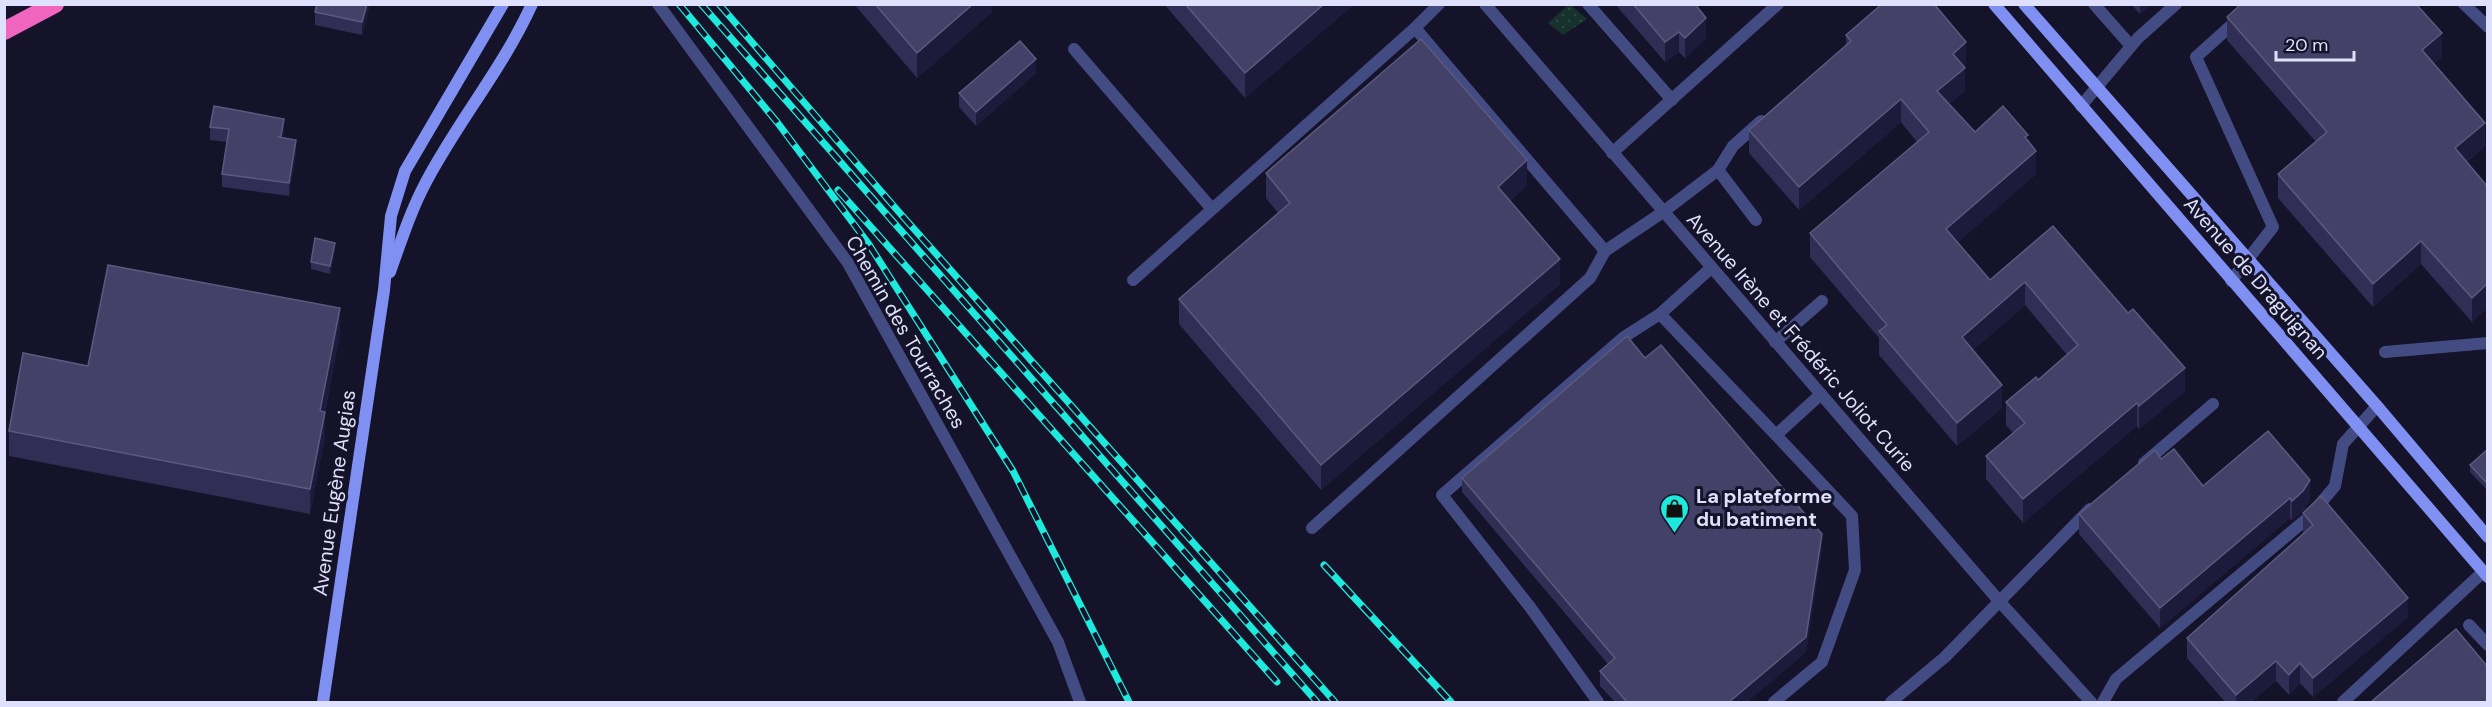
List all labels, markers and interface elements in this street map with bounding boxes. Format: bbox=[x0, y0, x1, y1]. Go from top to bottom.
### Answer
scale bar bbox=[2276, 24, 2354, 62]
text: 20 m bbox=[2285, 33, 2328, 57]
street label: Avenue de Draguignan bbox=[2178, 191, 2334, 365]
street label: Avenue Irène et Frédéric Joliot Curie bbox=[1681, 207, 1921, 477]
street label: Chemin des Tourraches bbox=[840, 231, 972, 433]
street label: Avenue Eugène Augias bbox=[307, 388, 361, 598]
place label: La plateforme du batiment bbox=[1696, 483, 1832, 532]
shop icon: La plateforme du batiment bbox=[1659, 492, 1691, 534]

